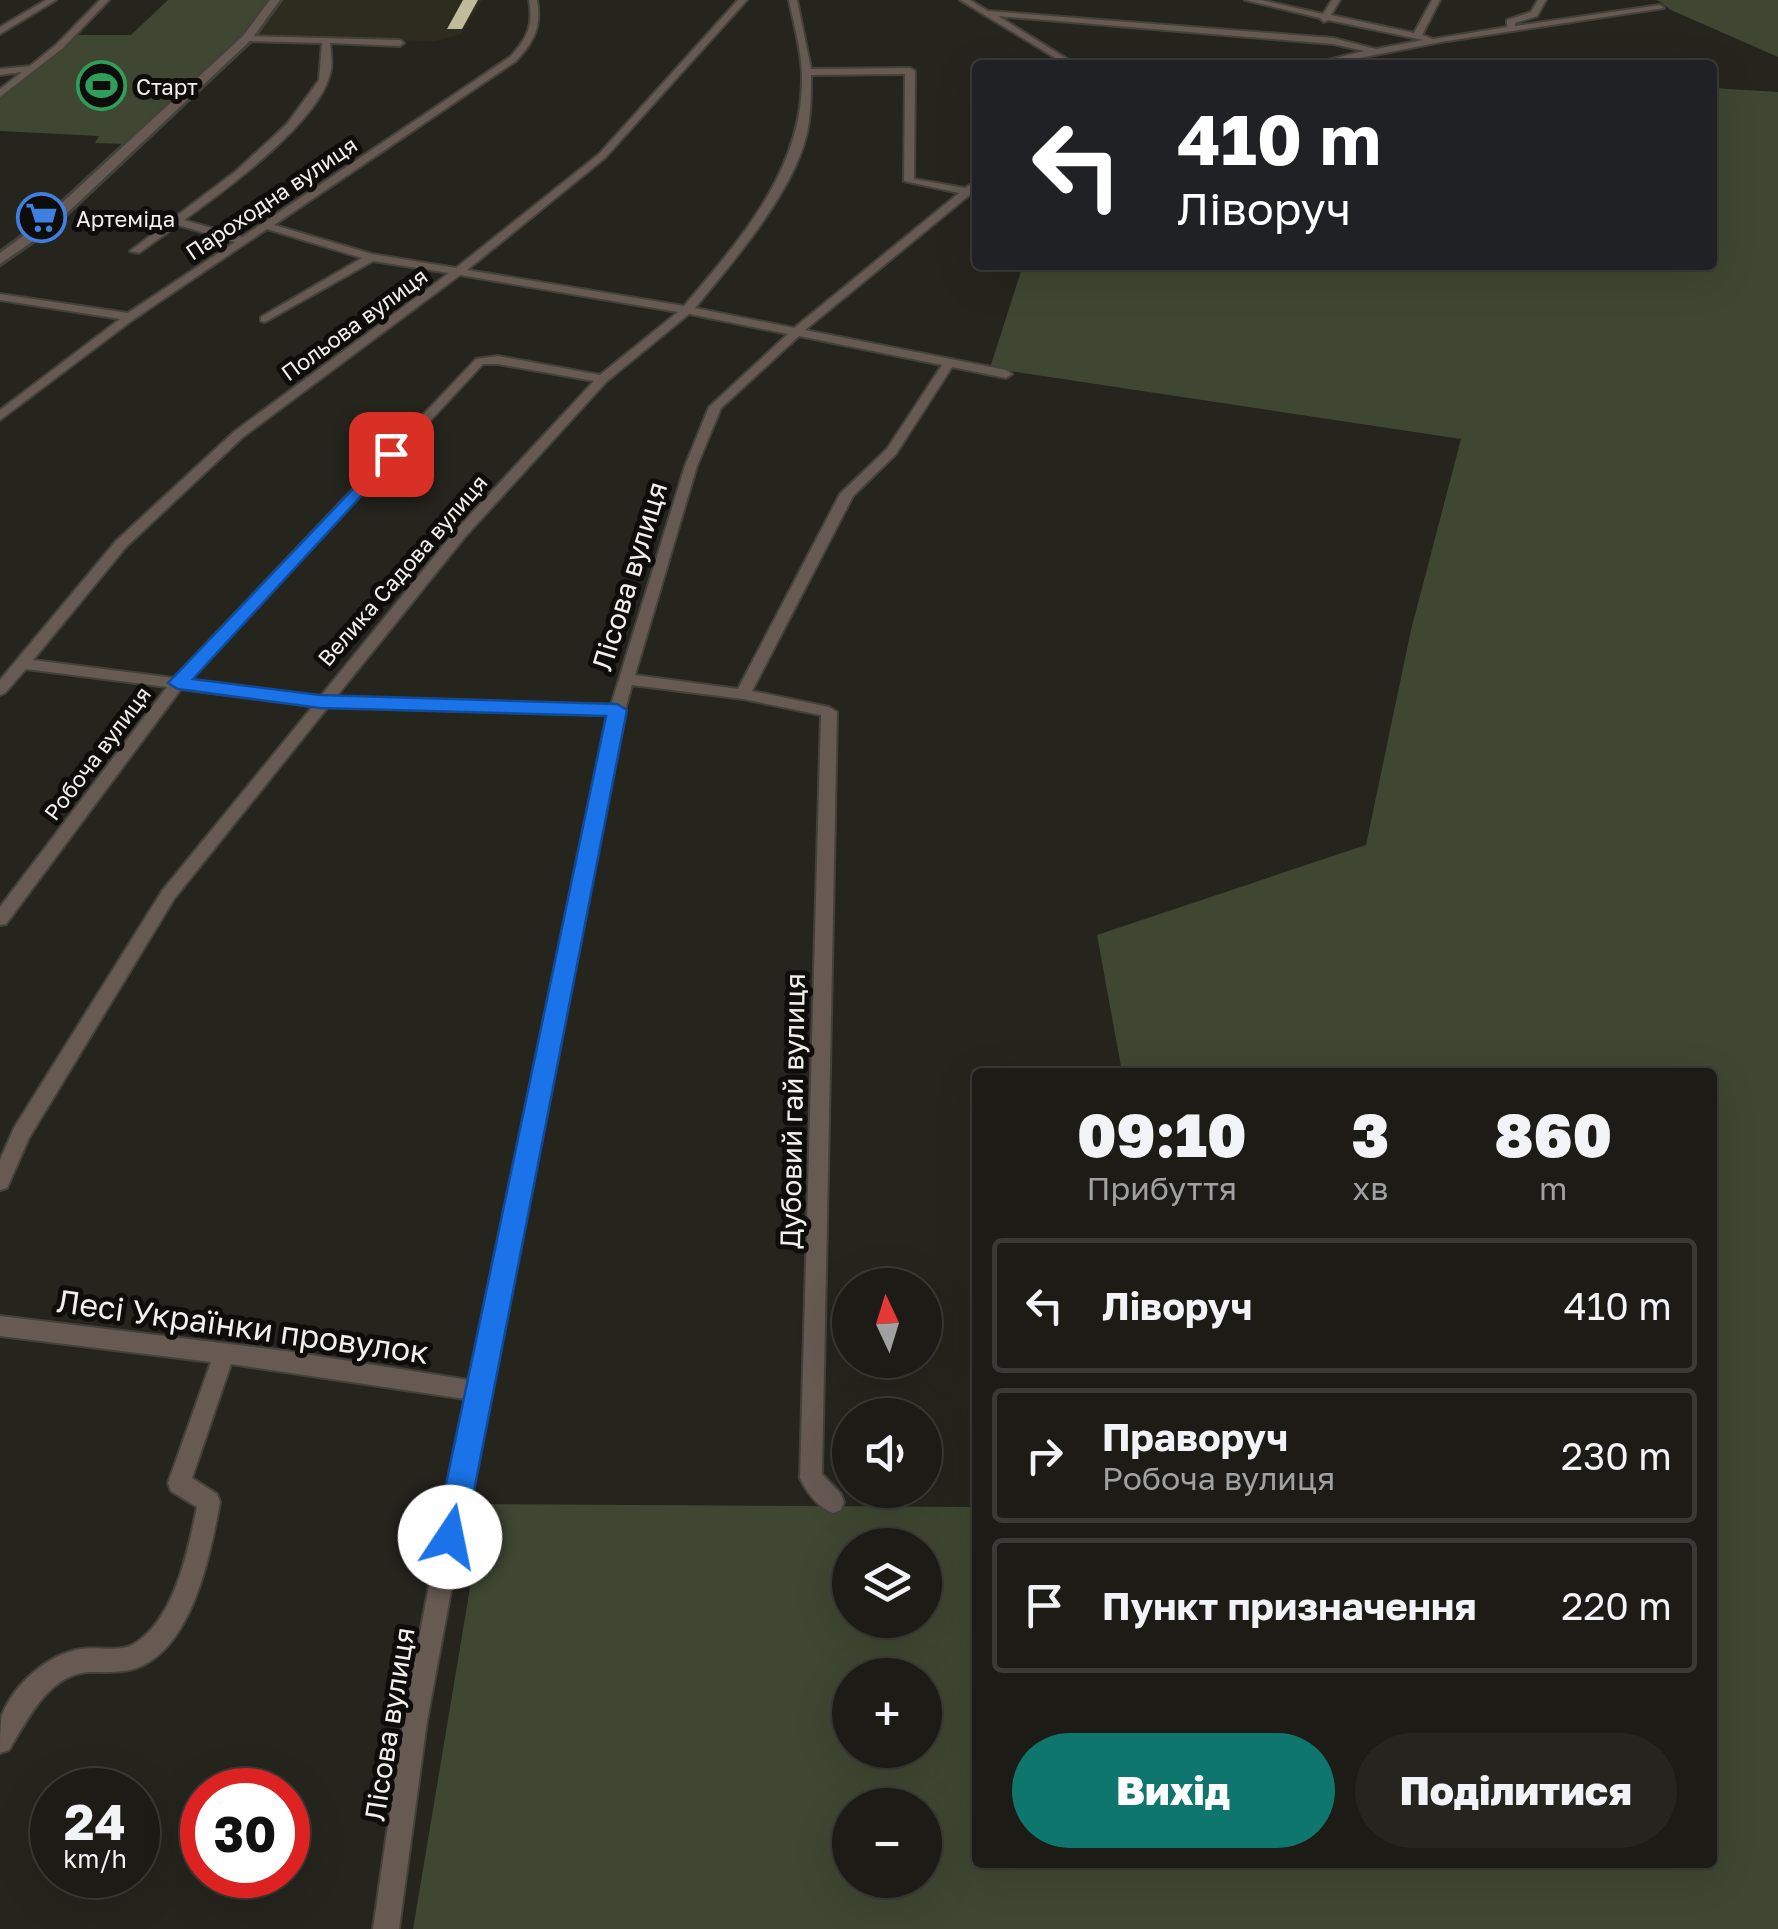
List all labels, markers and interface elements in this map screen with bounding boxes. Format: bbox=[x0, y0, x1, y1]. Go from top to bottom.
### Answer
sports icon: Старт bbox=[75, 60, 127, 112]
place label: Старт bbox=[136, 73, 198, 100]
text: 410 m bbox=[1177, 96, 1381, 180]
icon: left bbox=[1012, 100, 1142, 230]
street label: Пароходна вулиця bbox=[180, 131, 362, 265]
text: Ліворуч bbox=[1177, 181, 1351, 235]
supermarket icon: Артеміда bbox=[15, 192, 67, 244]
place label: Артеміда bbox=[76, 205, 175, 232]
street label: Польова вулиця bbox=[276, 262, 432, 386]
pin bbox=[349, 412, 434, 497]
icon: arrive bbox=[364, 427, 419, 482]
street label: Велика Садова вулиця bbox=[312, 469, 492, 671]
street label: Лісова вулиця bbox=[585, 478, 673, 674]
street label: Робоча вулиця bbox=[38, 681, 156, 825]
street label: Дубовий гай вулиця bbox=[773, 973, 811, 1249]
text: 09:10 bbox=[1077, 1098, 1247, 1170]
text: 3 bbox=[1351, 1098, 1389, 1170]
text: 860 bbox=[1494, 1098, 1612, 1170]
text: Прибуття bbox=[1087, 1169, 1237, 1207]
text: хв bbox=[1353, 1169, 1388, 1207]
text: m bbox=[1539, 1169, 1567, 1207]
north arrow bbox=[832, 1268, 942, 1378]
map controls bbox=[832, 1268, 942, 1898]
icon: left bbox=[1017, 1278, 1072, 1333]
street label: Лесі Українки провулок bbox=[55, 1281, 431, 1371]
text: Ліворуч bbox=[1102, 1283, 1253, 1328]
text: 410 m bbox=[1564, 1283, 1672, 1328]
button: sound bbox=[832, 1398, 942, 1508]
text: Праворуч bbox=[1102, 1414, 1288, 1459]
icon: right bbox=[1017, 1428, 1072, 1483]
text: 230 m bbox=[1561, 1433, 1672, 1478]
text: Робоча вулиця bbox=[1102, 1459, 1335, 1497]
position arrow bbox=[398, 1485, 502, 1589]
button: layers bbox=[832, 1528, 942, 1638]
icon: arrive bbox=[1017, 1578, 1072, 1633]
text: Пункт призначення bbox=[1102, 1583, 1476, 1628]
text: 220 m bbox=[1561, 1583, 1672, 1628]
street label: Лісова вулиця bbox=[357, 1625, 421, 1823]
button: + bbox=[832, 1658, 942, 1768]
button: Вихід bbox=[1012, 1733, 1335, 1848]
button: Поділитися bbox=[1355, 1733, 1677, 1848]
speed limit sign: 30 bbox=[180, 1768, 310, 1898]
button: − bbox=[832, 1788, 942, 1898]
text: 24 bbox=[64, 1791, 126, 1851]
text: km/h bbox=[63, 1843, 127, 1874]

